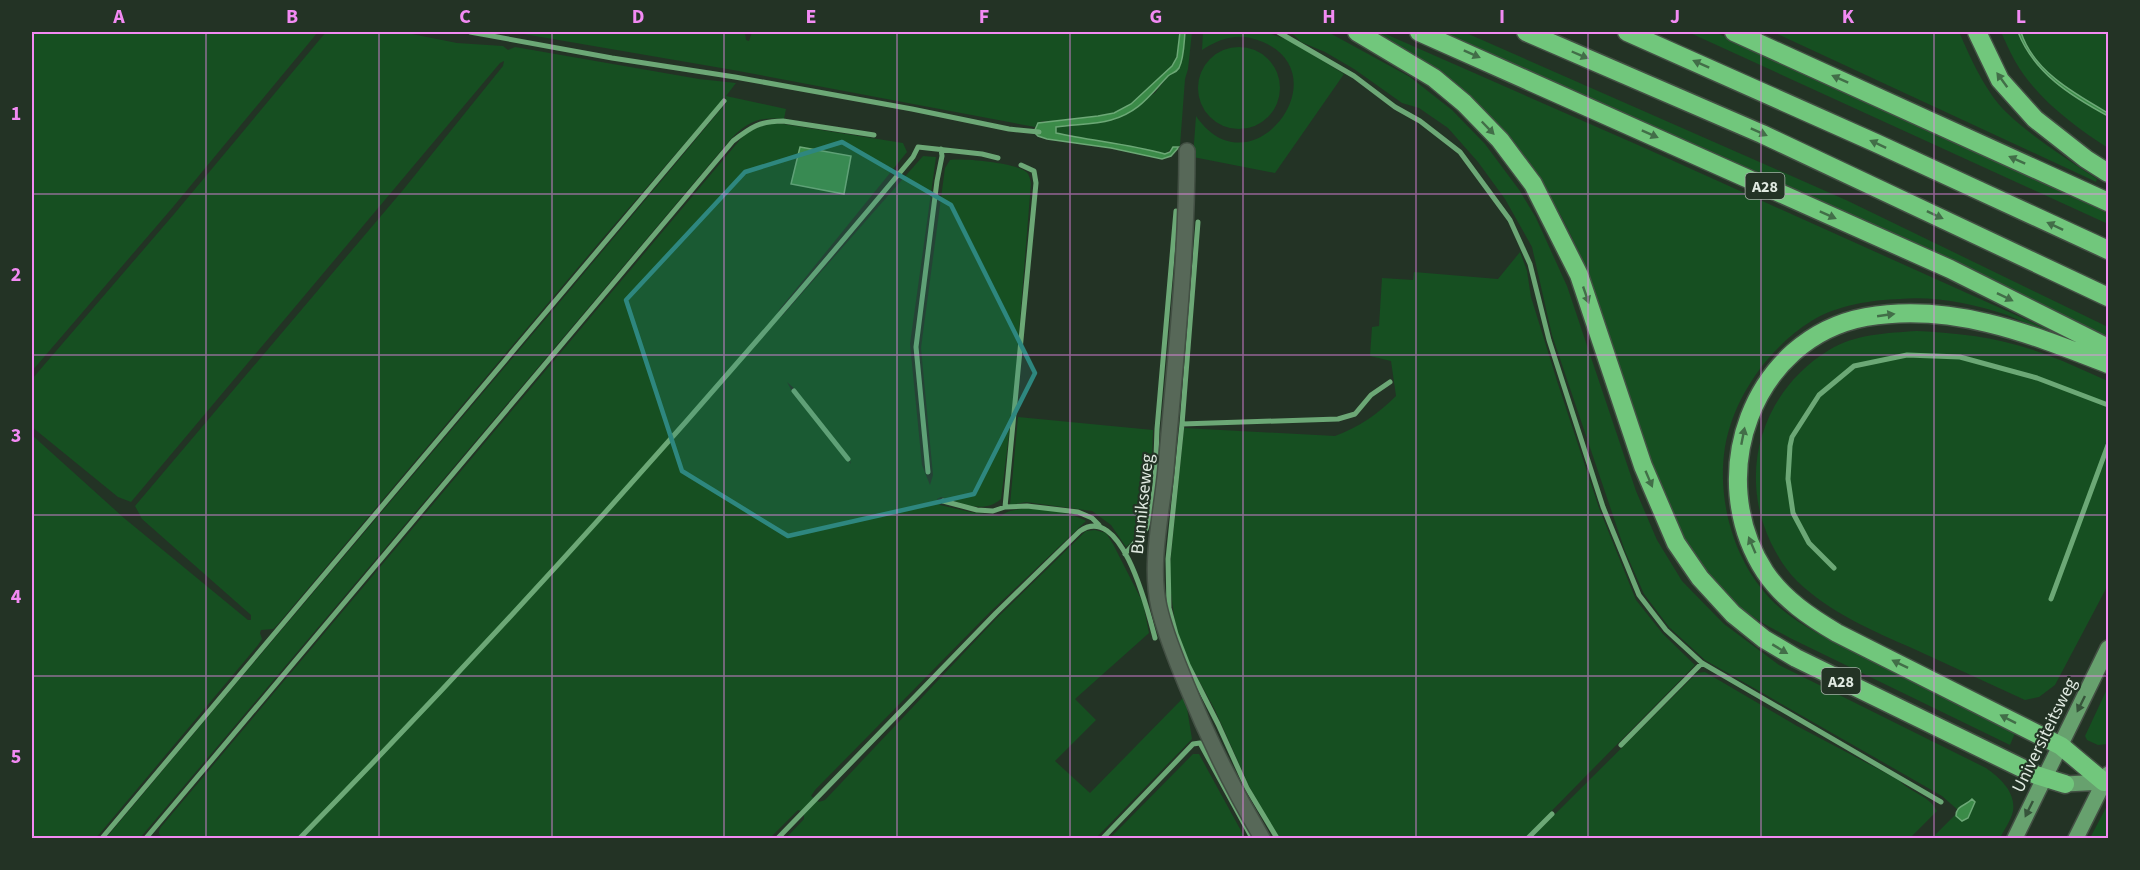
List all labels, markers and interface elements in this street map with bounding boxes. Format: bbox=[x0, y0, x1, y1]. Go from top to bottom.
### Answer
text: A bbox=[112, 3, 125, 31]
text: B bbox=[286, 3, 298, 31]
text: C bbox=[459, 3, 471, 31]
text: D bbox=[632, 3, 644, 31]
text: E bbox=[806, 3, 816, 31]
text: F bbox=[979, 3, 989, 31]
text: G bbox=[1150, 3, 1162, 31]
text: H bbox=[1322, 3, 1336, 31]
text: I bbox=[1499, 3, 1505, 31]
text: J bbox=[1670, 3, 1680, 31]
text: K bbox=[1842, 3, 1855, 31]
text: L bbox=[2016, 3, 2026, 31]
one-way arrow bbox=[1464, 50, 1481, 59]
one-way arrow bbox=[1571, 50, 1589, 60]
one-way arrow bbox=[1691, 59, 1709, 69]
one-way arrow bbox=[1996, 73, 2008, 89]
one-way arrow bbox=[1830, 74, 1848, 84]
text: 1 bbox=[11, 100, 21, 128]
one-way arrow bbox=[1481, 120, 1495, 135]
one-way arrow bbox=[1750, 128, 1767, 137]
one-way arrow bbox=[1642, 130, 1659, 139]
one-way arrow bbox=[1869, 139, 1887, 149]
one-way arrow bbox=[2009, 155, 2026, 164]
road number: A28 bbox=[1746, 173, 1784, 199]
one-way arrow bbox=[1819, 210, 1837, 220]
one-way arrow bbox=[1927, 211, 1944, 220]
one-way arrow bbox=[2047, 221, 2064, 230]
text: 2 bbox=[11, 261, 21, 289]
one-way arrow bbox=[1581, 286, 1591, 304]
one-way arrow bbox=[1996, 292, 2013, 301]
one-way arrow bbox=[1877, 310, 1896, 319]
text: 3 bbox=[11, 422, 21, 450]
one-way arrow bbox=[1739, 427, 1748, 446]
street label: Bunnikseweg bbox=[1125, 453, 1160, 555]
one-way arrow bbox=[1645, 470, 1654, 488]
one-way arrow bbox=[1747, 536, 1757, 554]
text: 4 bbox=[11, 583, 22, 611]
one-way arrow bbox=[1772, 643, 1788, 654]
one-way arrow bbox=[1891, 660, 1909, 670]
road number: A28 bbox=[1822, 668, 1860, 694]
street label: Universiteitsweg bbox=[2006, 674, 2083, 797]
one-way arrow bbox=[2076, 696, 2085, 713]
one-way arrow bbox=[2000, 714, 2017, 724]
text: 5 bbox=[11, 743, 21, 771]
one-way arrow bbox=[2025, 800, 2034, 817]

